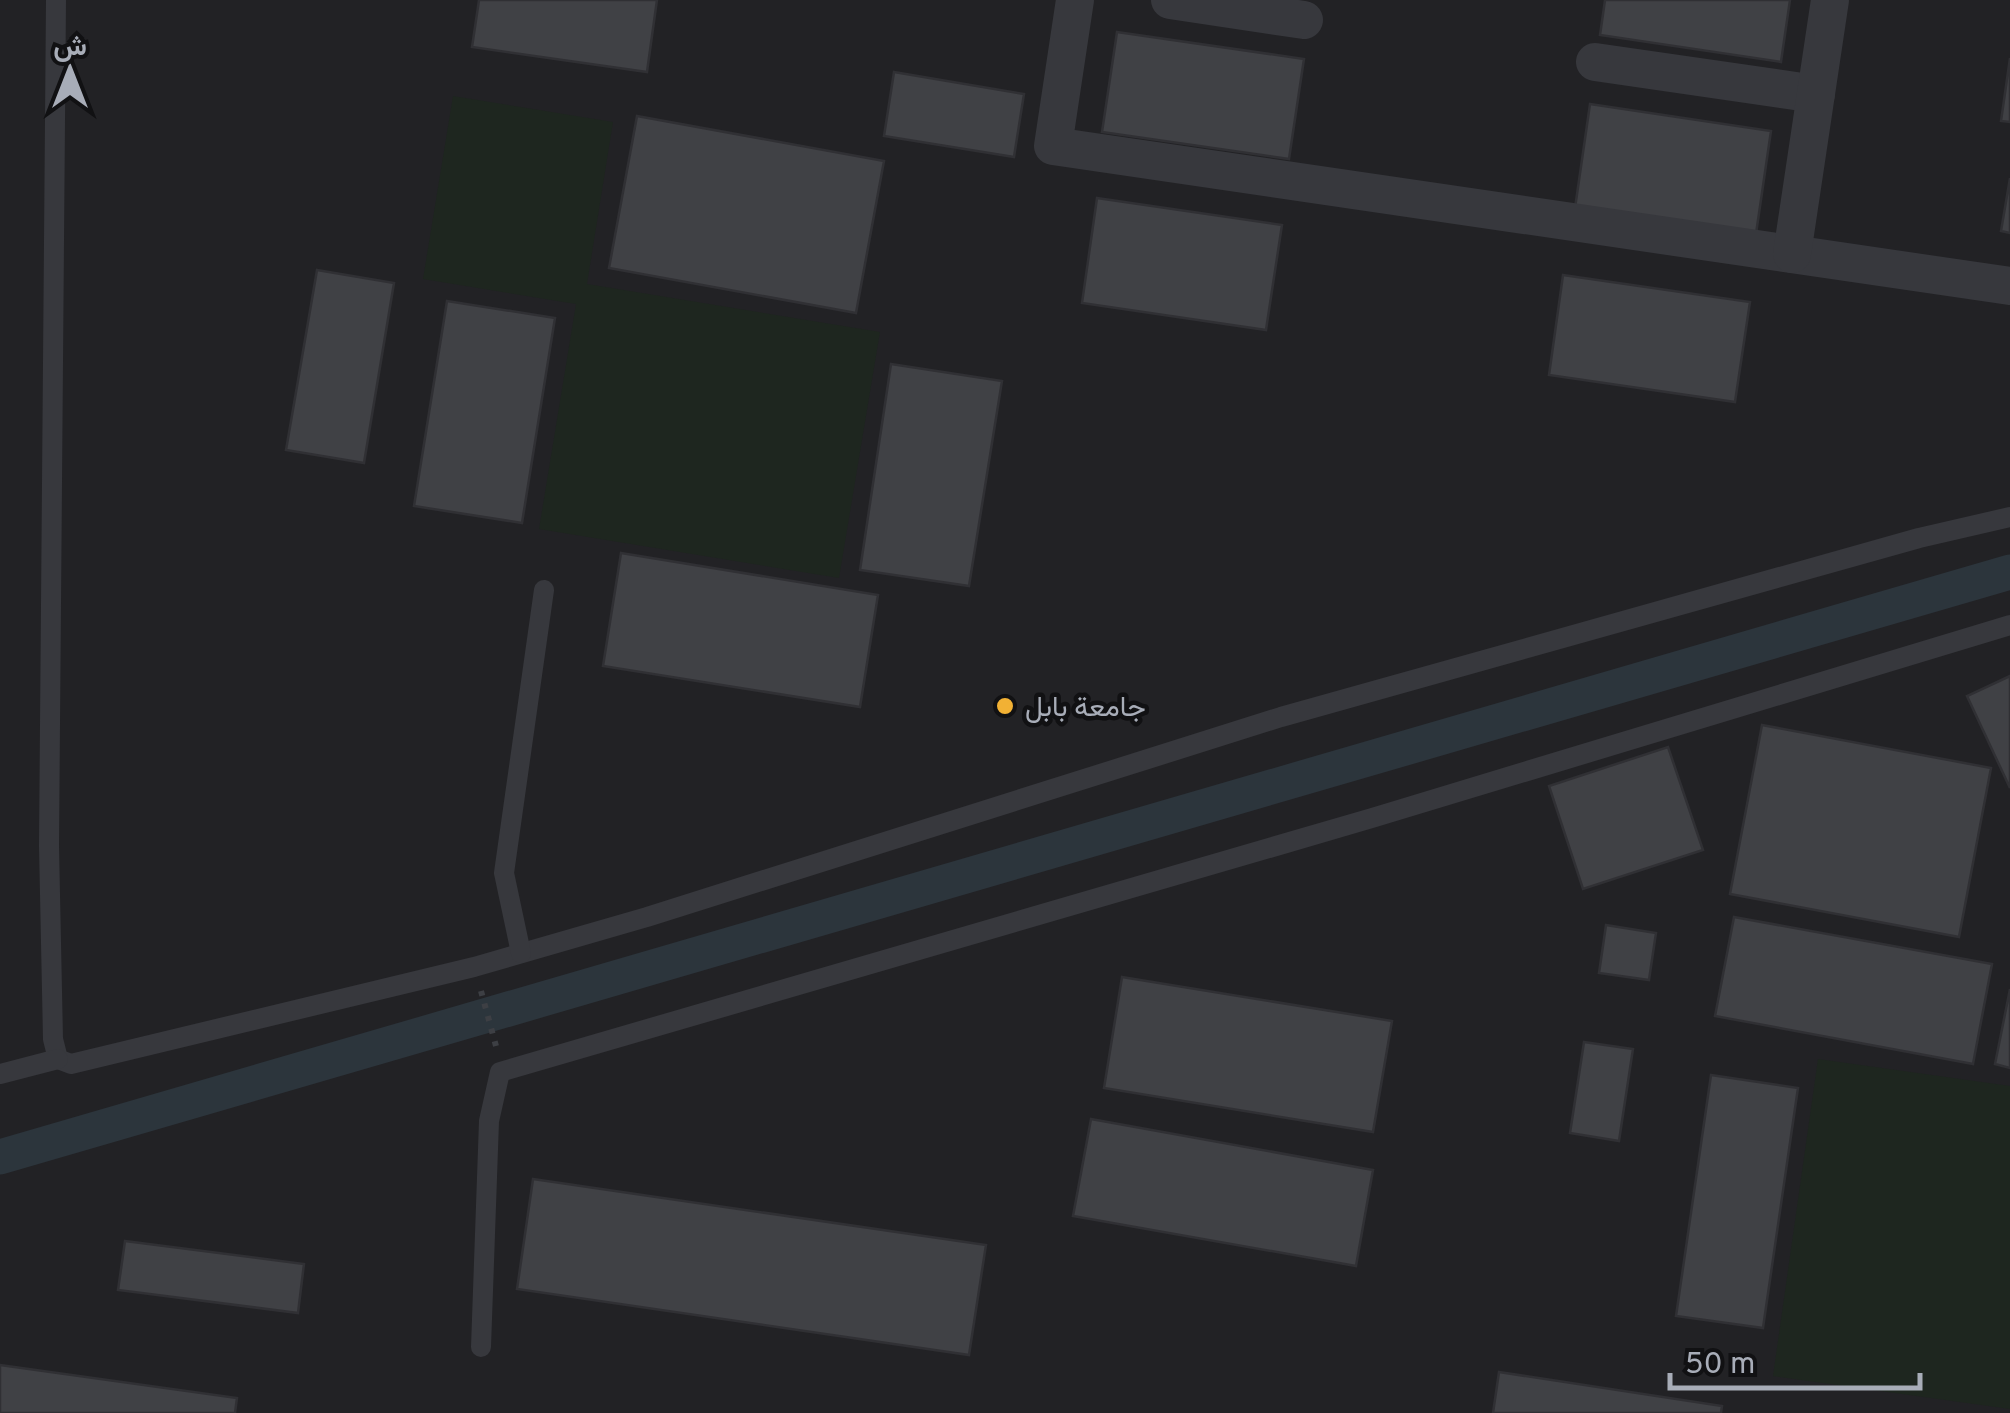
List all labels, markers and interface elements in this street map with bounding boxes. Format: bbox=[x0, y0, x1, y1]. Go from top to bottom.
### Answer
north arrow bbox=[20, 20, 120, 120]
text: ش bbox=[53, 30, 87, 66]
place label: جامعة بابل bbox=[1025, 691, 1146, 727]
marker: جامعة بابل bbox=[994, 695, 1016, 717]
scale bar bbox=[1670, 1328, 1920, 1390]
text: 50 m bbox=[1685, 1347, 1755, 1384]

